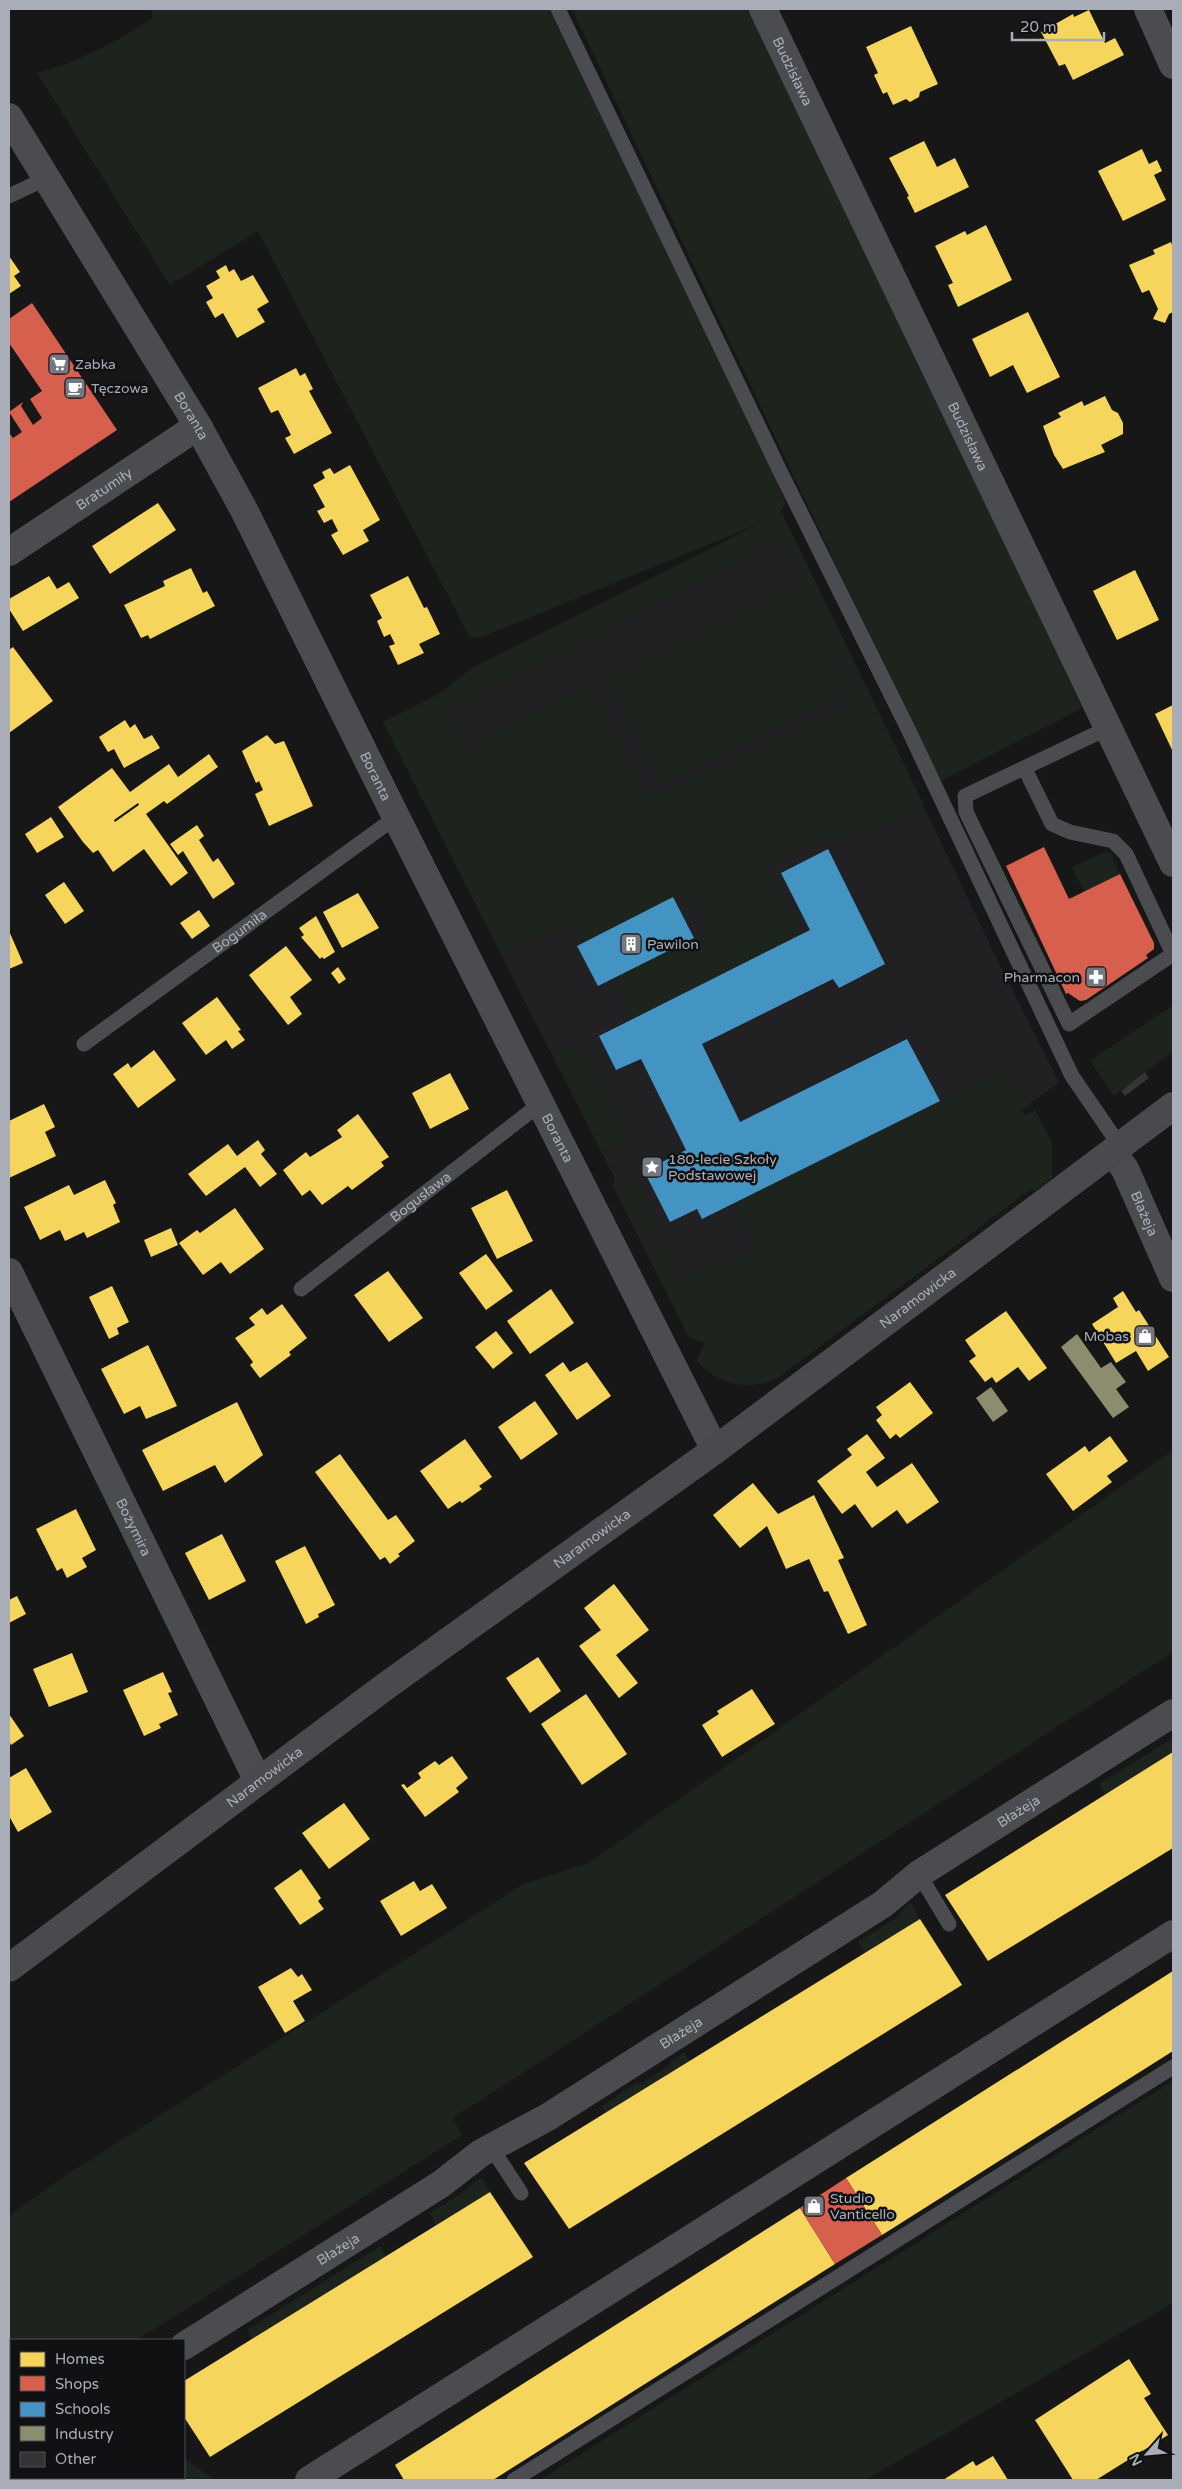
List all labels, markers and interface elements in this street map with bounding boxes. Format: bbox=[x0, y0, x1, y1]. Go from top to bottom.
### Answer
scale bar bbox=[1012, 10, 1104, 42]
text: 20 m bbox=[1020, 18, 1057, 36]
street label: Budzisława bbox=[769, 34, 817, 108]
supermarket icon: Zabka bbox=[47, 352, 71, 376]
place label: Zabka bbox=[75, 356, 116, 373]
cafe icon: Tęczowa bbox=[63, 376, 87, 400]
place label: Tęczowa bbox=[91, 380, 148, 397]
street label: Boranta bbox=[171, 389, 212, 443]
street label: Budzisława bbox=[944, 399, 992, 474]
street label: Bratumiły bbox=[72, 464, 136, 514]
street label: Boranta bbox=[356, 749, 395, 804]
street label: Bogumiła bbox=[209, 906, 270, 957]
building icon: Pawilon bbox=[619, 932, 643, 956]
place label: Pawilon bbox=[647, 936, 699, 953]
pharmacy icon: Pharmacon bbox=[1084, 965, 1108, 989]
place label: Pharmacon bbox=[1004, 969, 1080, 986]
street label: Boranta bbox=[538, 1110, 577, 1165]
place label: 180-lecie Szkoły Podstawowej bbox=[668, 1151, 777, 1184]
place icon: 180-lecie Szkoły Podstawowej bbox=[640, 1155, 664, 1179]
street label: Bogusława bbox=[387, 1168, 454, 1225]
street label: Błażeja bbox=[1127, 1188, 1162, 1239]
street label: Naramowicka bbox=[876, 1264, 959, 1332]
shop icon: Mobas bbox=[1133, 1324, 1157, 1348]
place label: Mobas bbox=[1084, 1328, 1129, 1345]
street label: Bożymira bbox=[112, 1495, 155, 1559]
street label: Naramowicka bbox=[550, 1505, 634, 1572]
street label: Naramowicka bbox=[223, 1743, 306, 1811]
street label: Błażeja bbox=[994, 1791, 1043, 1831]
street label: Błażeja bbox=[656, 2013, 706, 2052]
place label: Studio Vanticello bbox=[830, 2190, 895, 2223]
shop icon: Studio Vanticello bbox=[802, 2194, 826, 2218]
street label: Błażeja bbox=[313, 2229, 363, 2269]
legend bbox=[10, 2339, 185, 2479]
text: Homes bbox=[55, 2350, 105, 2368]
text: Shops bbox=[55, 2375, 99, 2393]
text: Schools bbox=[55, 2400, 111, 2418]
text: Industry bbox=[55, 2425, 114, 2443]
north arrow bbox=[1122, 2429, 1172, 2479]
text: Other bbox=[55, 2450, 97, 2468]
text: N bbox=[1126, 2451, 1146, 2469]

